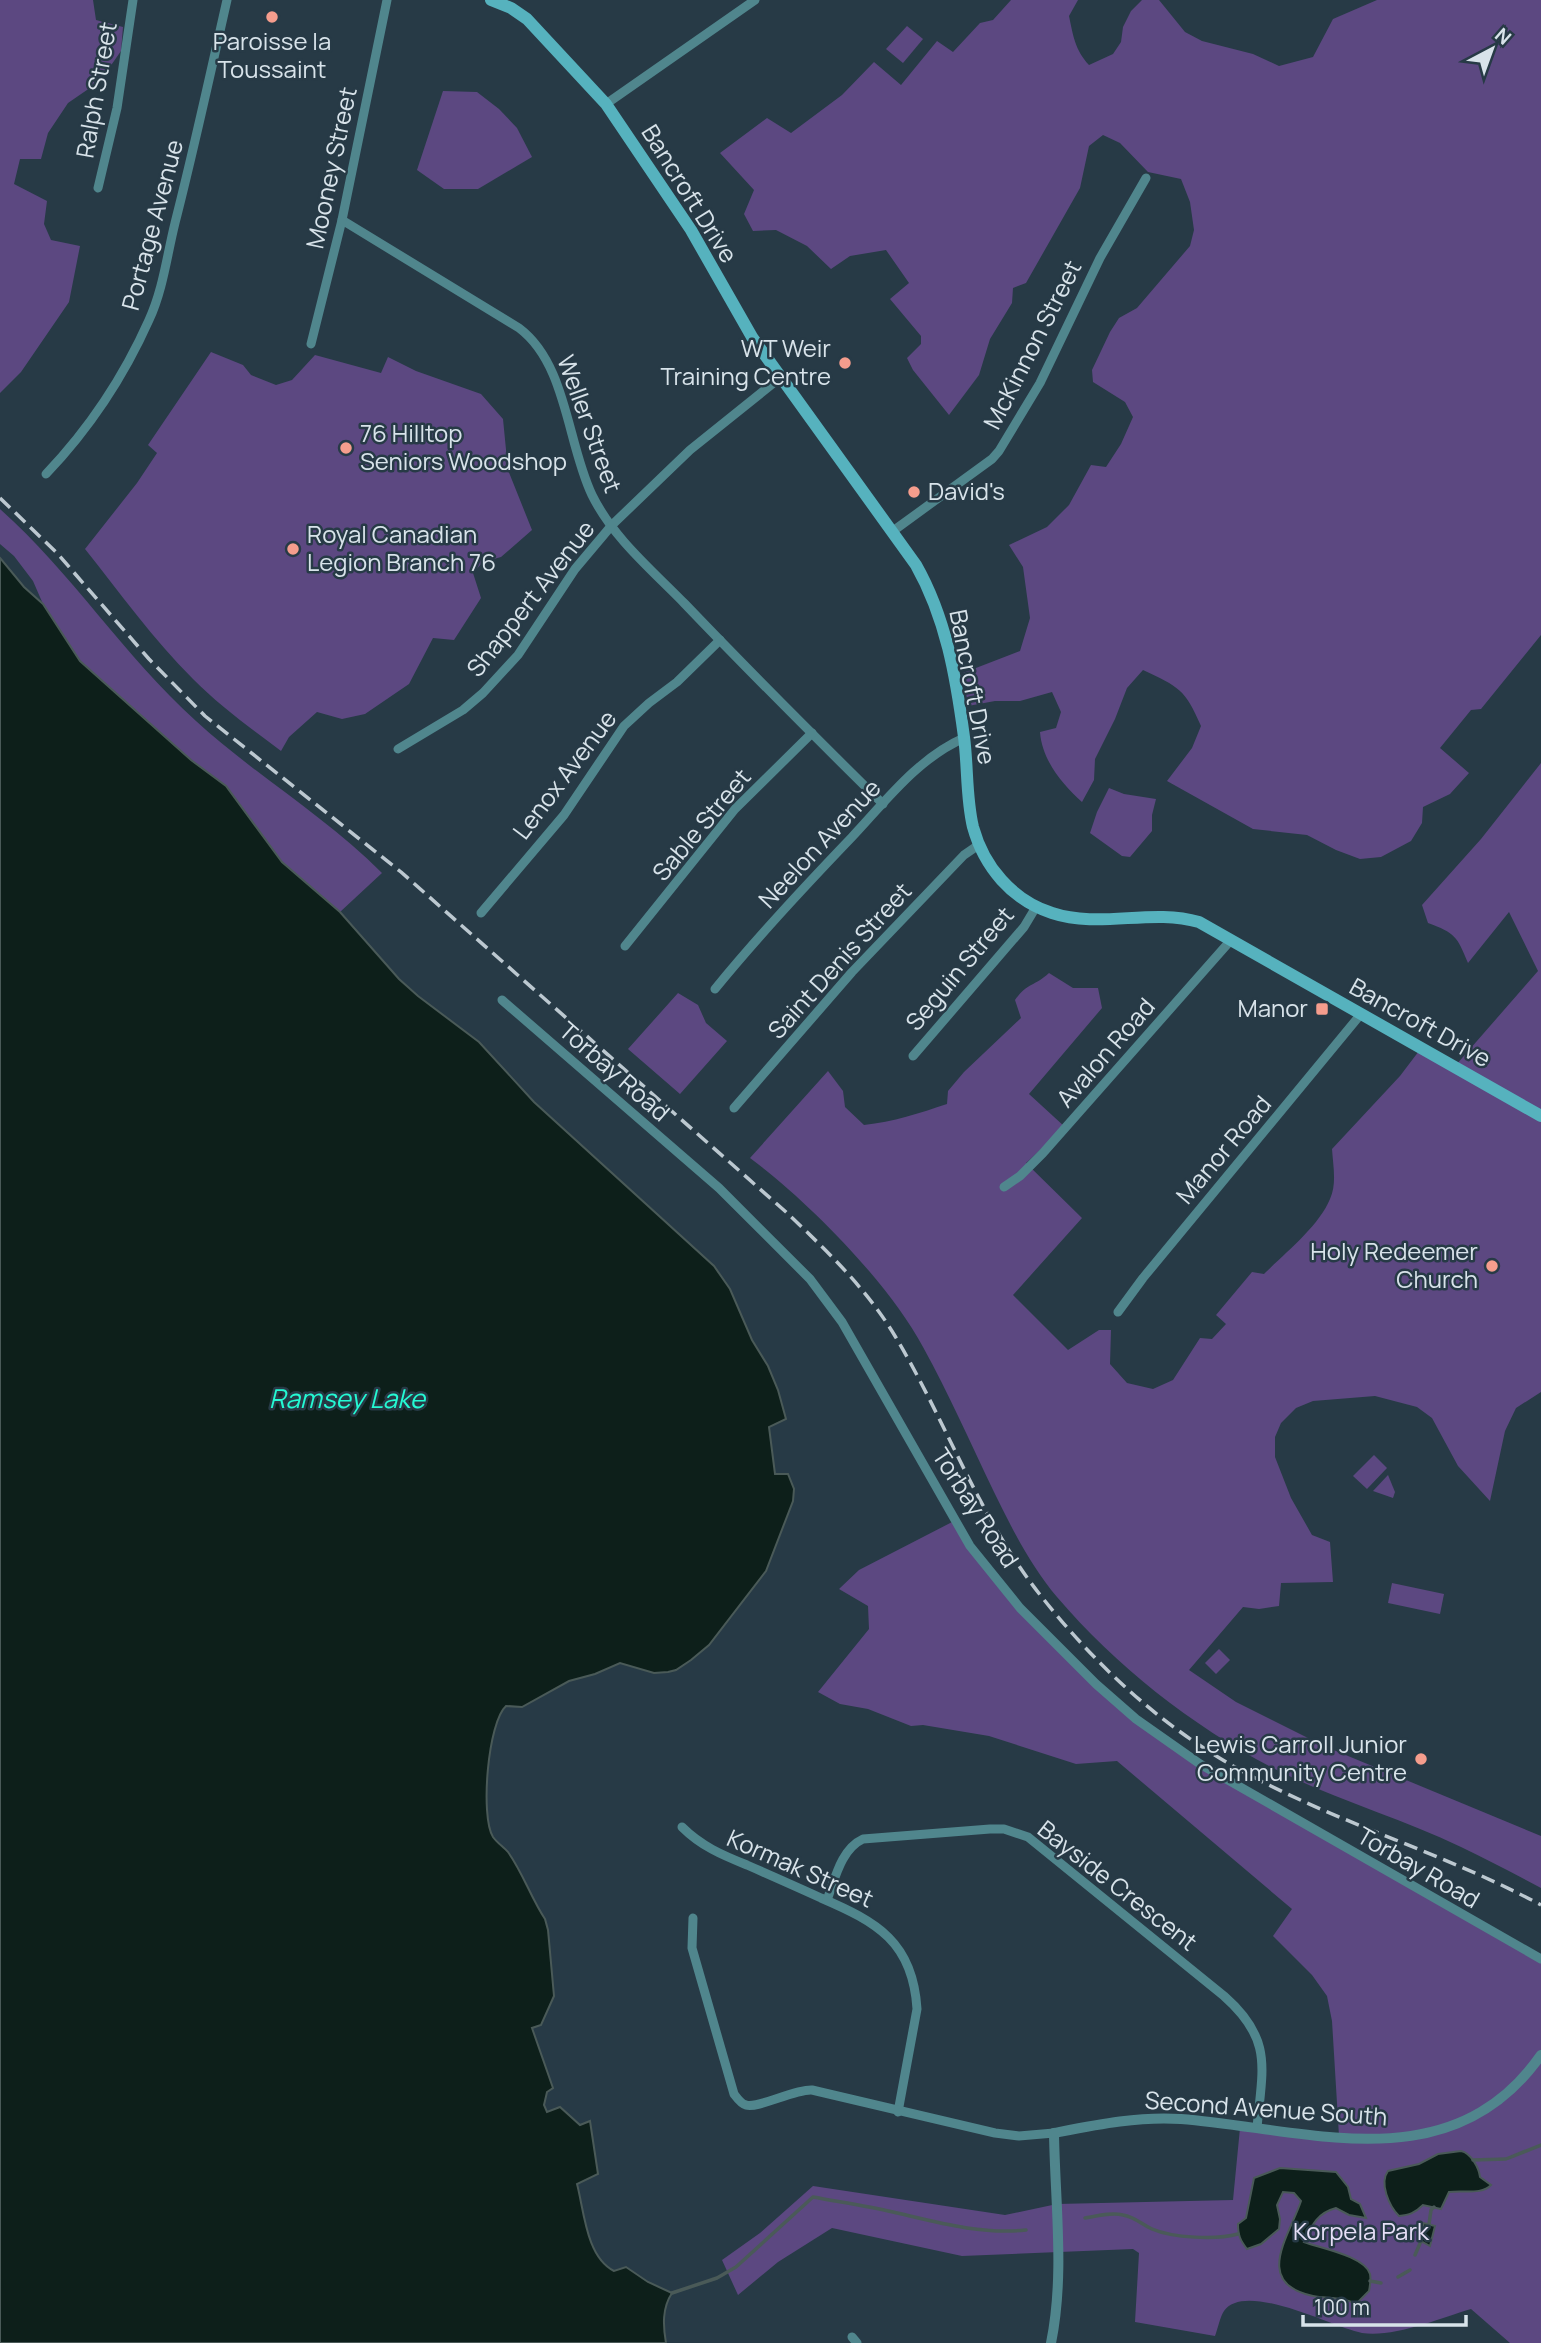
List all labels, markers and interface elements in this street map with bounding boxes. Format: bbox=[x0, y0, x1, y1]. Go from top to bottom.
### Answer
marker: Paroisse la Toussaint bbox=[264, 9, 280, 25]
north arrow bbox=[1457, 14, 1527, 84]
street label: Ralph Street bbox=[67, 19, 124, 160]
text: N bbox=[1489, 22, 1517, 50]
place label: Paroisse la Toussaint bbox=[213, 24, 331, 85]
street label: Mooney Street bbox=[297, 84, 364, 252]
street label: Bancroft Drive bbox=[635, 118, 746, 269]
street label: Portage Avenue bbox=[113, 136, 190, 314]
street label: McKinnon Street bbox=[975, 254, 1088, 434]
place label: WT Weir Training Centre bbox=[661, 331, 831, 392]
street label: Weller Street bbox=[550, 350, 631, 497]
marker: WT Weir Training Centre bbox=[837, 355, 853, 371]
place label: 76 Hilltop Seniors Woodshop bbox=[360, 416, 567, 477]
marker: 76 Hilltop Seniors Woodshop bbox=[338, 440, 354, 456]
place label: David's bbox=[928, 474, 1005, 507]
marker: David's bbox=[906, 484, 922, 500]
street label: Shappert Avenue bbox=[458, 513, 601, 683]
place label: Royal Canadian Legion Branch 76 bbox=[307, 517, 496, 578]
marker: Royal Canadian Legion Branch 76 bbox=[285, 541, 301, 557]
street label: Bancroft Drive bbox=[942, 606, 1005, 767]
street label: Lenox Avenue bbox=[504, 703, 623, 845]
street label: Sable Street bbox=[644, 761, 758, 887]
street label: Neelon Avenue bbox=[750, 771, 887, 915]
street label: Saint Denis Street bbox=[760, 875, 918, 1045]
street label: Seguin Street bbox=[897, 899, 1020, 1037]
street label: Bancroft Drive bbox=[1344, 969, 1497, 1074]
street label: Avalon Road bbox=[1048, 990, 1162, 1114]
place label: Manor bbox=[1237, 991, 1308, 1024]
marker: Manor bbox=[1314, 1001, 1330, 1017]
street label: Torbay Road bbox=[553, 1014, 677, 1128]
street label: Manor Road bbox=[1168, 1088, 1278, 1210]
place label: Holy Redeemer Church bbox=[1310, 1234, 1478, 1295]
marker: Holy Redeemer Church bbox=[1484, 1258, 1500, 1274]
water label: Ramsey Lake bbox=[269, 1380, 427, 1416]
street label: Torbay Road bbox=[925, 1441, 1027, 1573]
place label: Lewis Carroll Junior Community Centre bbox=[1194, 1727, 1407, 1788]
marker: Lewis Carroll Junior Community Centre bbox=[1413, 1751, 1429, 1767]
street label: Bayside Crescent bbox=[1031, 1812, 1204, 1958]
street label: Torbay Road bbox=[1351, 1818, 1486, 1915]
street label: Kormak Street bbox=[722, 1821, 879, 1915]
street label: Second Avenue South bbox=[1144, 2083, 1389, 2132]
park label: Korpela Park bbox=[1293, 2214, 1430, 2247]
scale bar bbox=[1303, 2284, 1466, 2328]
text: 100 m bbox=[1314, 2293, 1370, 2321]

